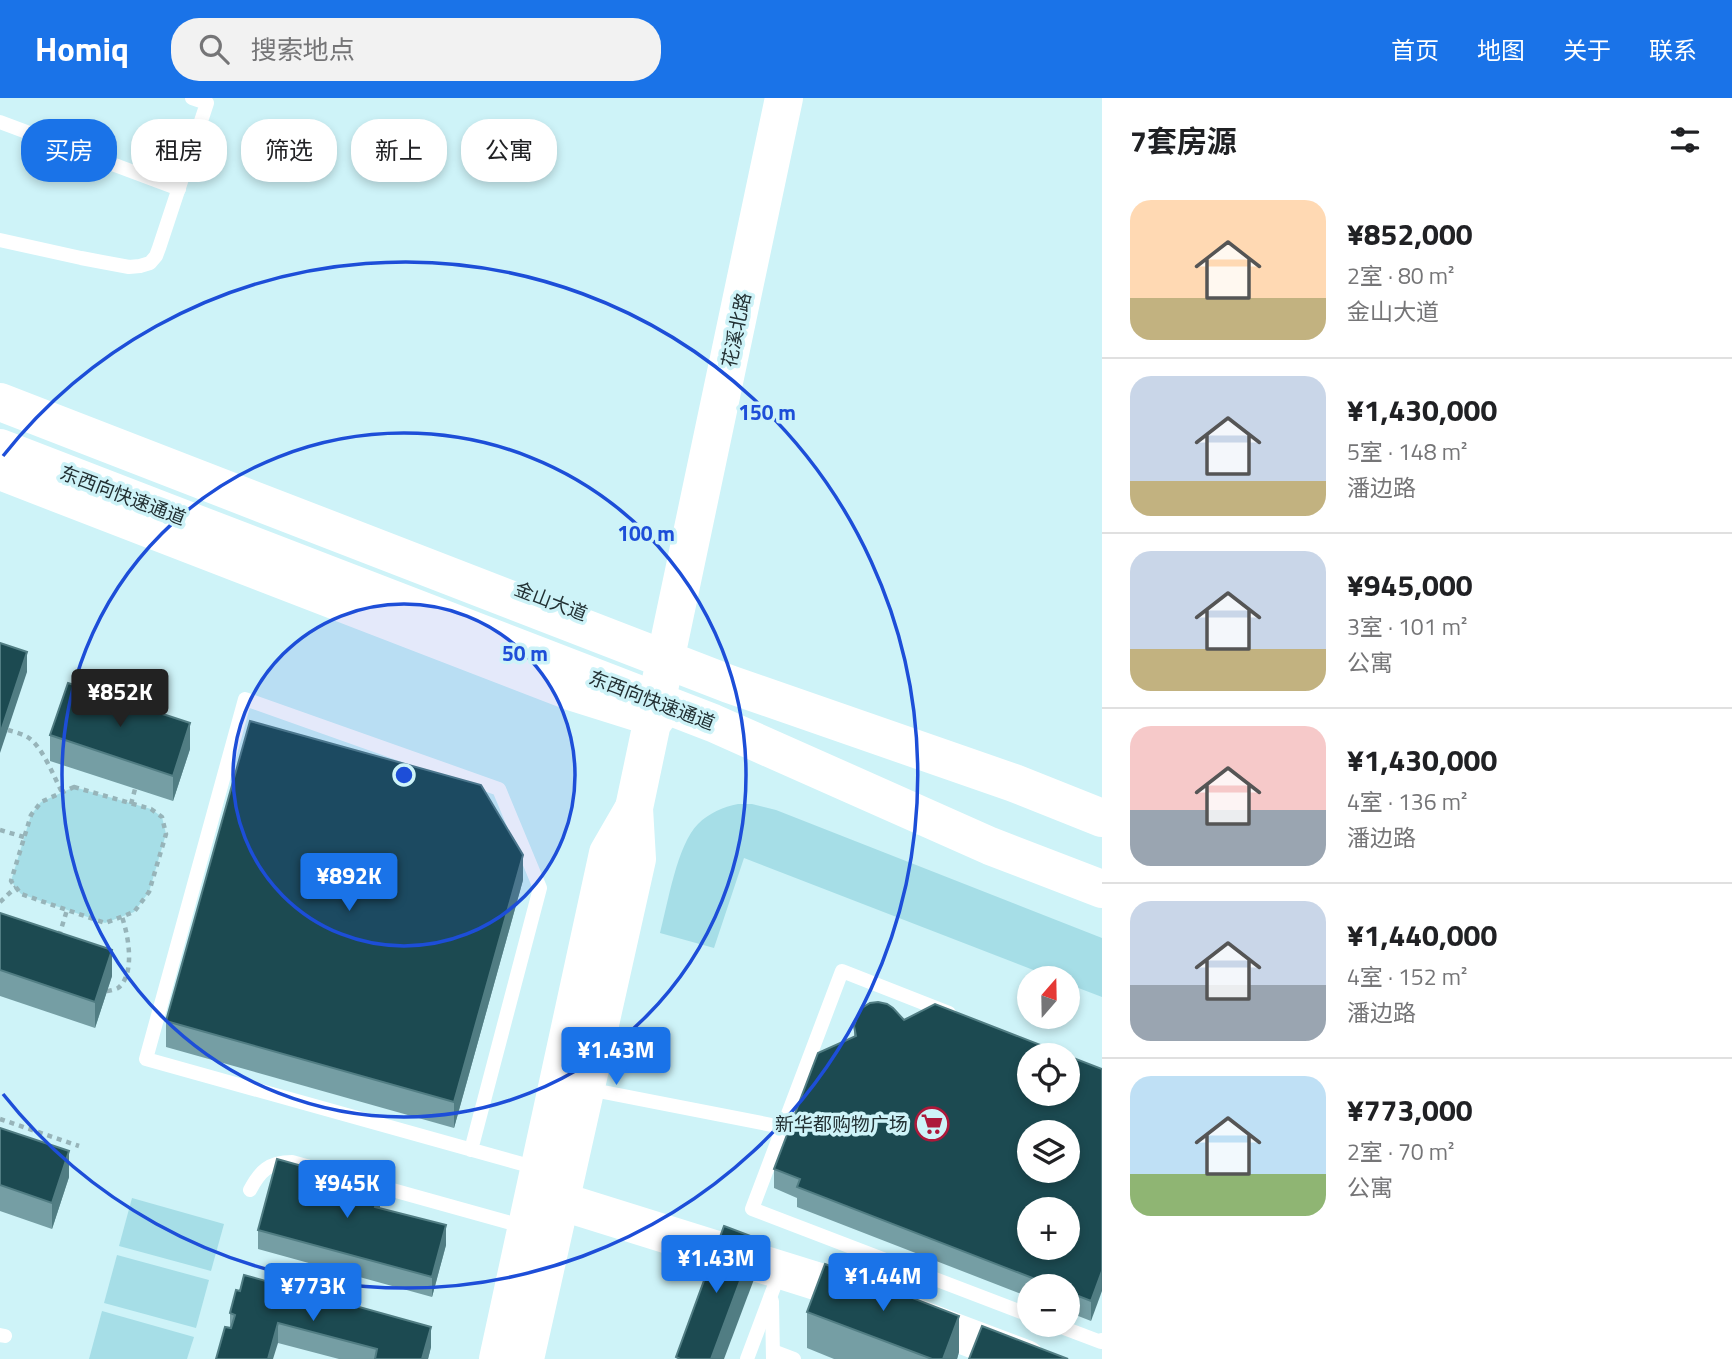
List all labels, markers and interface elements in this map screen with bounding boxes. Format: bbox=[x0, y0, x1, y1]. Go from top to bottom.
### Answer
search box bbox=[171, 18, 661, 81]
text: Homiq bbox=[35, 24, 129, 74]
icon: search bbox=[195, 30, 233, 68]
text: 搜索地点 bbox=[251, 30, 355, 69]
text: 首页 bbox=[1391, 32, 1439, 68]
text: 地图 bbox=[1477, 32, 1525, 68]
text: 关于 bbox=[1563, 32, 1611, 68]
text: 联系 bbox=[1649, 32, 1697, 68]
text: 7套房源 bbox=[1130, 118, 1237, 164]
chip: 买房 bbox=[21, 119, 117, 182]
chip: 租房 bbox=[131, 119, 227, 182]
chip: 筛选 bbox=[241, 119, 337, 182]
chip: 新上 bbox=[351, 119, 447, 182]
chip: 公寓 bbox=[461, 119, 557, 182]
icon: filters bbox=[1666, 121, 1704, 159]
text: ¥852,000 bbox=[1347, 211, 1473, 257]
icon: home bbox=[1186, 228, 1270, 312]
text: 2室 · 80 m² bbox=[1347, 258, 1454, 293]
street label: 花溪北路 bbox=[713, 290, 758, 370]
text: 金山大道 bbox=[1347, 294, 1439, 329]
text: ¥1,430,000 bbox=[1347, 387, 1497, 433]
text: 150 m bbox=[738, 396, 796, 428]
icon: home bbox=[1186, 404, 1270, 488]
text: 5室 · 148 m² bbox=[1347, 434, 1467, 469]
street label: 东西向快速通道 bbox=[56, 457, 190, 532]
text: 潘边路 bbox=[1347, 470, 1416, 505]
text: 100 m bbox=[617, 517, 675, 549]
text: ¥945,000 bbox=[1347, 562, 1473, 608]
street label: 金山大道 bbox=[510, 573, 592, 628]
icon: home bbox=[1186, 579, 1270, 663]
text: 3室 · 101 m² bbox=[1347, 609, 1467, 644]
text: 50 m bbox=[502, 637, 548, 669]
text: 公寓 bbox=[1347, 645, 1393, 680]
street label: 东西向快速通道 bbox=[585, 662, 719, 737]
pin: ¥852K bbox=[71, 670, 169, 729]
text: ¥852K bbox=[87, 674, 153, 709]
text: ¥1,430,000 bbox=[1347, 737, 1497, 783]
icon: home bbox=[1186, 754, 1270, 838]
centre of rings bbox=[392, 763, 416, 787]
text: 4室 · 136 m² bbox=[1347, 784, 1467, 819]
text: 潘边路 bbox=[1347, 820, 1416, 855]
pin: ¥892K bbox=[300, 854, 398, 913]
text: ¥892K bbox=[316, 858, 382, 893]
text: ¥1,440,000 bbox=[1347, 912, 1497, 958]
icon: home bbox=[1186, 929, 1270, 1013]
text: 4室 · 152 m² bbox=[1347, 959, 1467, 994]
north arrow bbox=[1017, 966, 1080, 1029]
map controls bbox=[1017, 966, 1080, 1337]
text: 潘边路 bbox=[1347, 995, 1416, 1030]
pin: ¥1.43M bbox=[559, 1028, 673, 1087]
text: ¥1.43M bbox=[577, 1032, 655, 1067]
button: locate bbox=[1017, 1043, 1080, 1106]
text: ¥773,000 bbox=[1347, 1087, 1473, 1133]
icon: home bbox=[1186, 1104, 1270, 1188]
supermarket icon: 新华都购物广场 bbox=[913, 1105, 951, 1143]
place label: 新华都购物广场 bbox=[775, 1109, 908, 1138]
button: layers bbox=[1017, 1120, 1080, 1183]
text: 2室 · 70 m² bbox=[1347, 1134, 1454, 1169]
pin: ¥945K bbox=[298, 1160, 396, 1220]
text: ¥945K bbox=[314, 1165, 380, 1200]
text: 公寓 bbox=[1347, 1170, 1393, 1205]
button: + bbox=[1017, 1197, 1080, 1260]
pin: ¥1.43M bbox=[659, 1236, 773, 1295]
text: ¥1.43M bbox=[677, 1240, 755, 1275]
pin: ¥1.44M bbox=[826, 1254, 940, 1313]
text: ¥1.44M bbox=[844, 1258, 922, 1293]
pin: ¥773K bbox=[264, 1264, 362, 1323]
text: ¥773K bbox=[280, 1268, 346, 1303]
button: − bbox=[1017, 1274, 1080, 1337]

